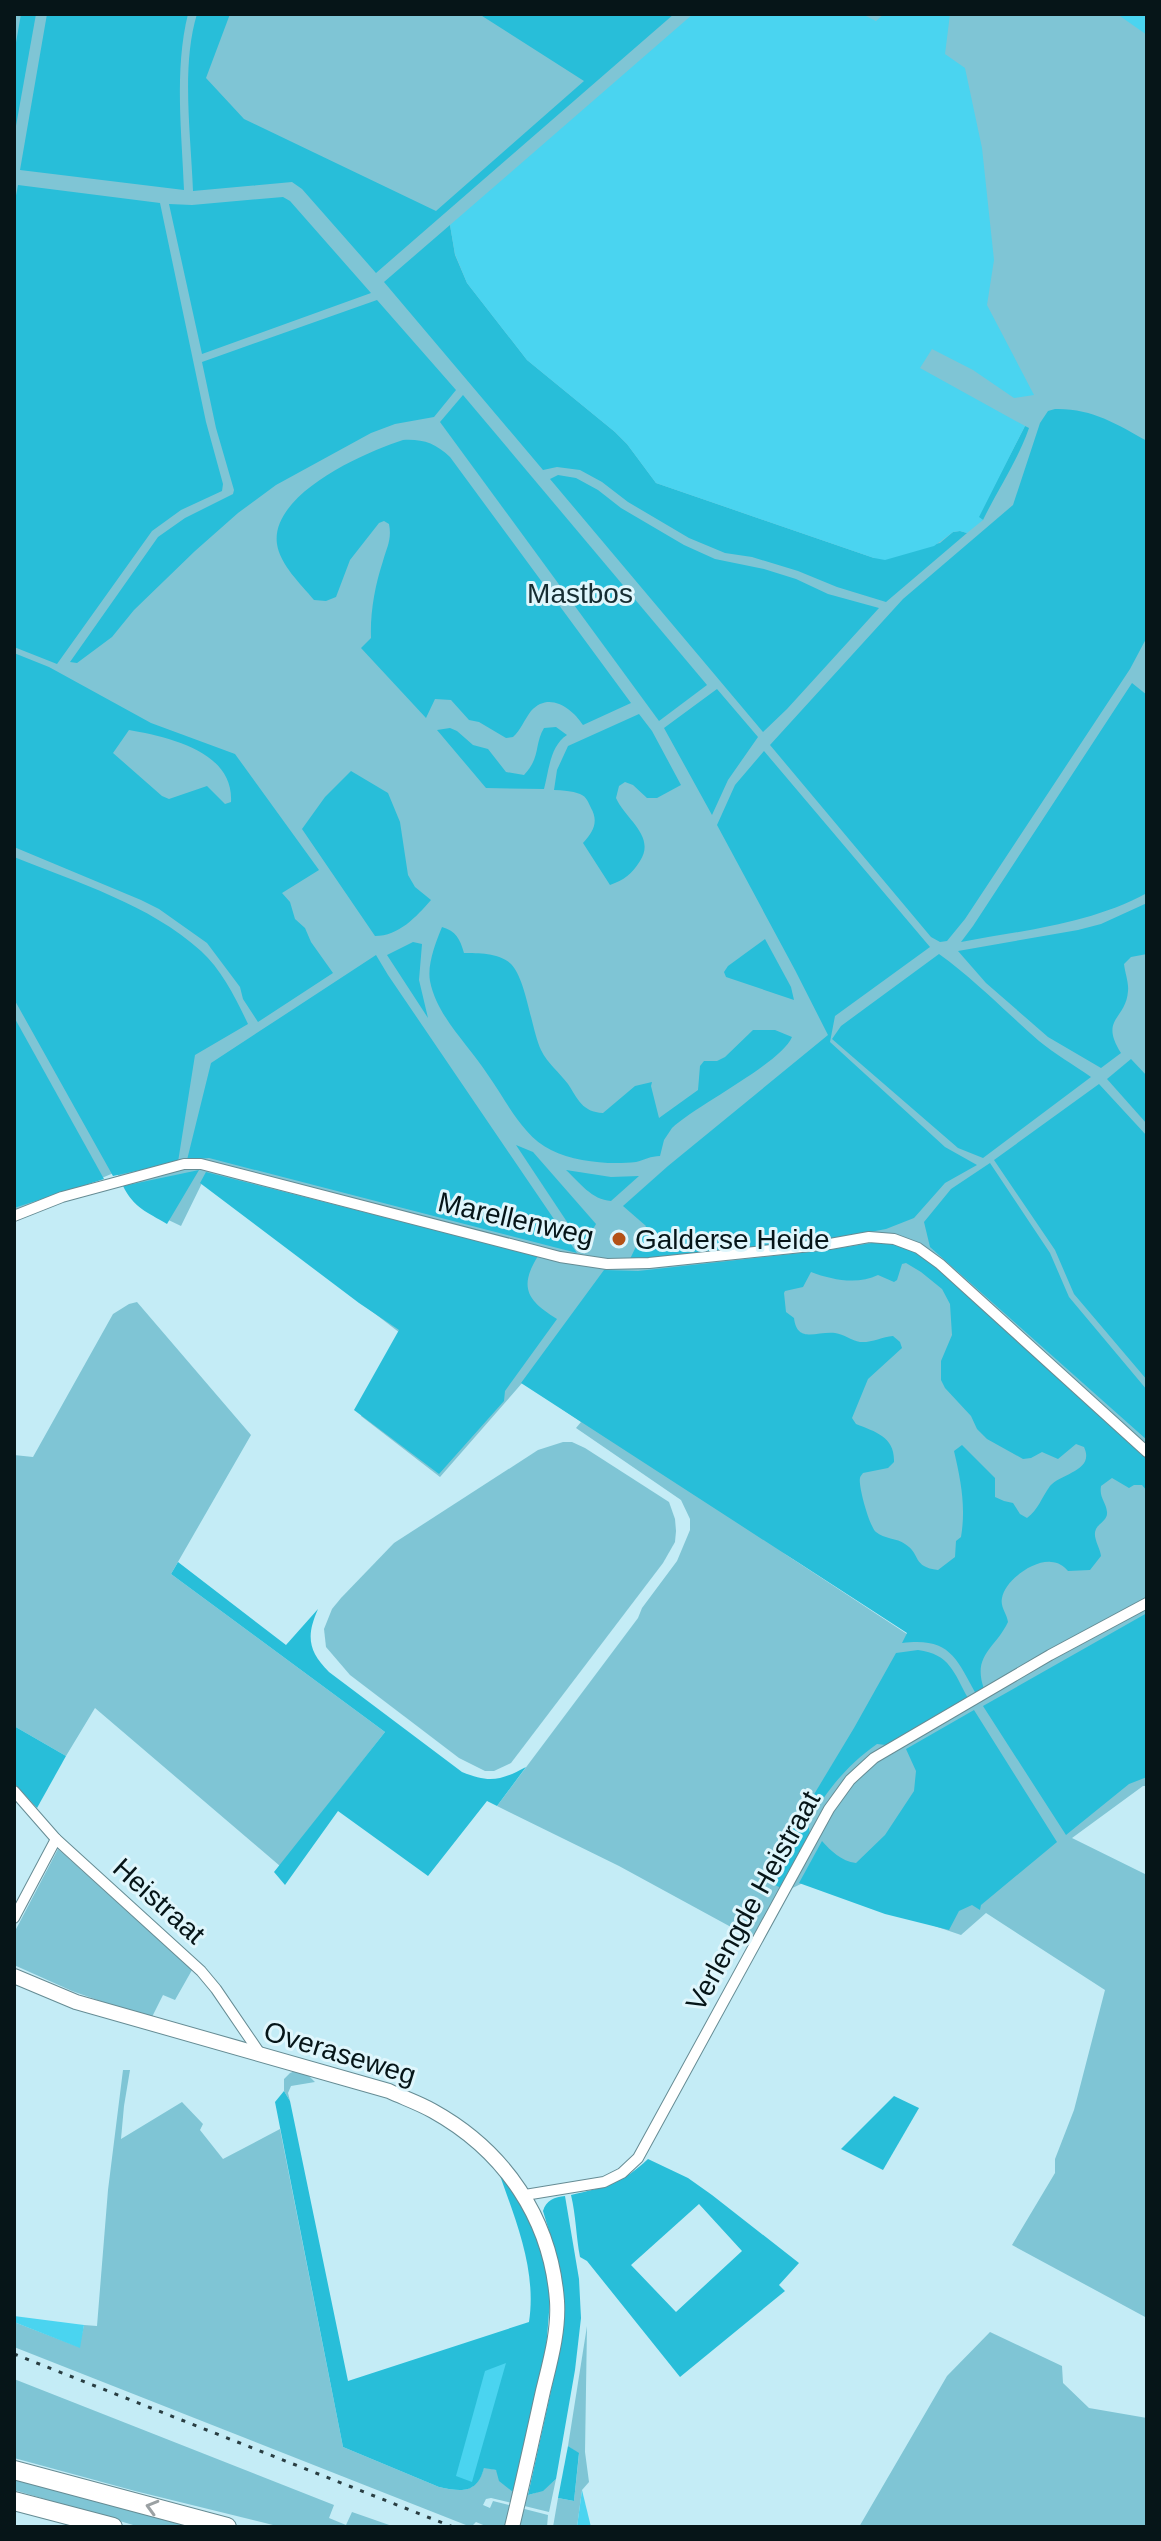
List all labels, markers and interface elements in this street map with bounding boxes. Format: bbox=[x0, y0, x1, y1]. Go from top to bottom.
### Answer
park label: Mastbos bbox=[527, 578, 633, 609]
street label: Marellenweg bbox=[435, 1186, 597, 1252]
place label: Galderse Heide bbox=[635, 1224, 830, 1255]
marker: Galderse Heide bbox=[610, 1230, 628, 1248]
street label: Verlengde Heistraat bbox=[680, 1786, 826, 2016]
street label: Heistraat bbox=[107, 1852, 211, 1950]
street label: Overaseweg bbox=[260, 2015, 420, 2091]
one-way arrow bbox=[145, 2500, 159, 2516]

